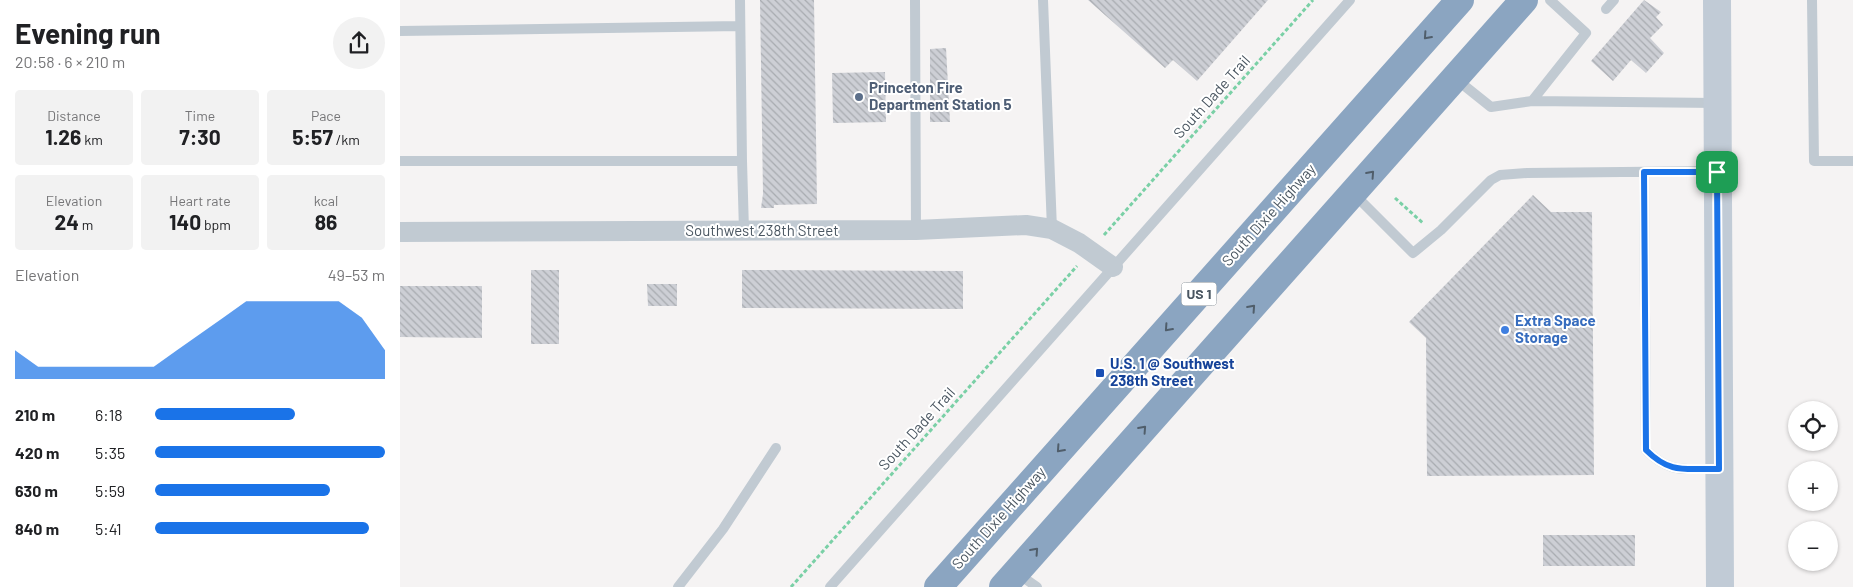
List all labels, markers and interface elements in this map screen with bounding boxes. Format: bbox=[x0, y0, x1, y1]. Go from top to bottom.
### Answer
text: Evening run bbox=[15, 16, 161, 50]
button: share bbox=[333, 17, 385, 69]
one-way arrow bbox=[1424, 31, 1433, 40]
street label: South Dade Trail bbox=[1169, 51, 1253, 142]
text: 20:58 · 6 × 210 m bbox=[15, 52, 125, 71]
place label: Princeton Fire Department Station 5 bbox=[869, 78, 1012, 113]
marker: Princeton Fire Department Station 5 bbox=[853, 91, 865, 103]
text: Distance bbox=[47, 107, 101, 124]
text: Time bbox=[185, 107, 215, 124]
text: Pace bbox=[311, 107, 341, 124]
text: 1.26 bbox=[45, 124, 81, 149]
text: 7:30 bbox=[179, 124, 221, 149]
text: 5:57 bbox=[292, 124, 333, 149]
text: km bbox=[81, 131, 103, 148]
text: /km bbox=[333, 131, 360, 148]
pin bbox=[1696, 151, 1738, 193]
icon: arrive bbox=[1703, 158, 1731, 186]
street label: South Dixie Highway bbox=[1218, 159, 1319, 269]
one-way arrow bbox=[1365, 170, 1374, 179]
text: Elevation bbox=[46, 192, 102, 209]
text: Heart rate bbox=[169, 192, 231, 209]
text: kcal bbox=[314, 192, 338, 209]
text: 24 bbox=[55, 209, 79, 234]
text: 140 bbox=[169, 209, 201, 234]
text: 86 bbox=[315, 209, 337, 234]
text: m bbox=[79, 216, 93, 233]
text: bpm bbox=[201, 216, 231, 233]
street label: Southwest 238th Street bbox=[685, 221, 839, 239]
text: Elevation bbox=[15, 265, 79, 284]
text: 49–53 m bbox=[328, 265, 385, 284]
road number: US 1 bbox=[1182, 282, 1216, 306]
one-way arrow bbox=[1246, 305, 1254, 314]
place label: Extra Space Storage bbox=[1515, 311, 1596, 346]
one-way arrow bbox=[1165, 322, 1174, 331]
marker: Extra Space Storage bbox=[1499, 324, 1511, 336]
place label: U.S. 1 @ Southwest 238th Street bbox=[1110, 354, 1235, 389]
marker: U.S. 1 @ Southwest 238th Street bbox=[1094, 367, 1106, 379]
street label: South Dade Trail bbox=[874, 383, 958, 474]
map controls bbox=[1788, 401, 1838, 571]
button: locate bbox=[1788, 401, 1838, 451]
text: 210 m bbox=[15, 405, 55, 424]
text: 6:18 bbox=[95, 405, 123, 424]
one-way arrow bbox=[1138, 426, 1147, 435]
text: 420 m bbox=[15, 443, 59, 462]
text: 5:35 bbox=[95, 443, 125, 462]
one-way arrow bbox=[1057, 444, 1066, 453]
button: + bbox=[1788, 461, 1838, 511]
street label: South Dixie Highway bbox=[948, 462, 1049, 572]
text: 630 m bbox=[15, 481, 58, 500]
text: 5:59 bbox=[95, 481, 125, 500]
text: 840 m bbox=[15, 519, 59, 538]
text: 5:41 bbox=[95, 519, 122, 538]
button: − bbox=[1788, 521, 1838, 571]
one-way arrow bbox=[1029, 547, 1038, 556]

